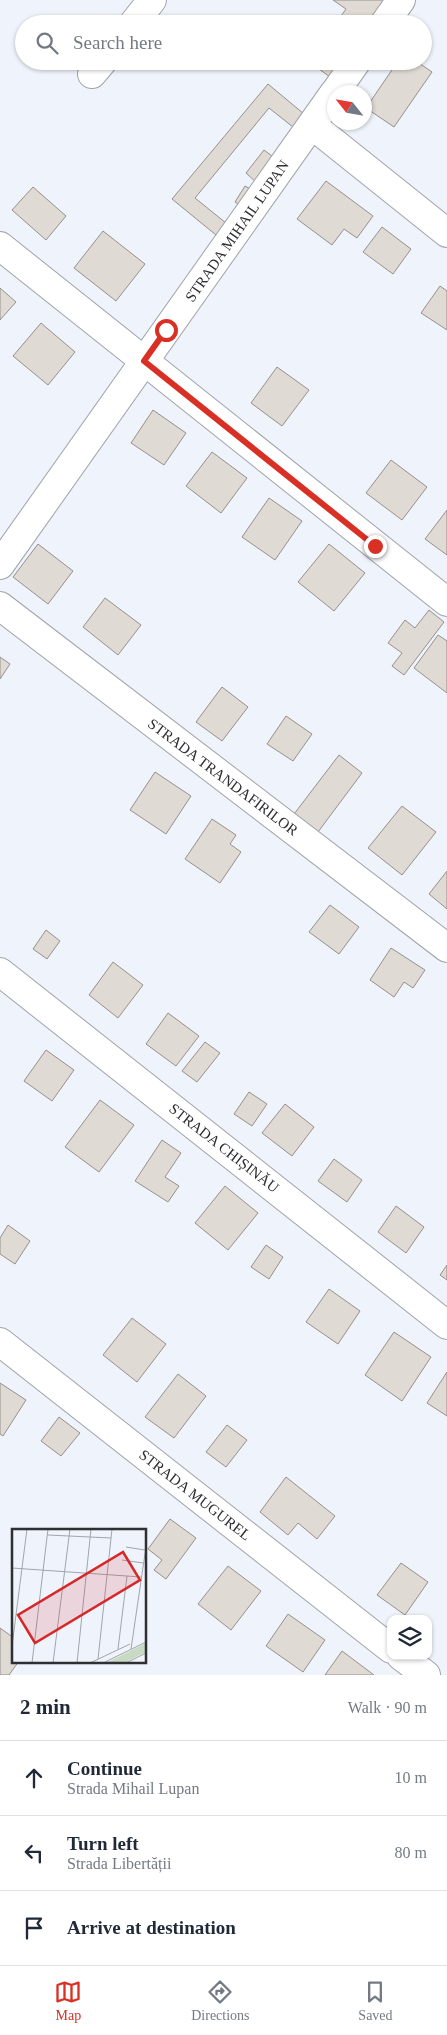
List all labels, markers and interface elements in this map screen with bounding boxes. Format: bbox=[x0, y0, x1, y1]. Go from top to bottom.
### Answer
search box bbox=[15, 15, 432, 70]
icon: search bbox=[33, 29, 61, 57]
text: Search here bbox=[73, 32, 162, 53]
north arrow bbox=[327, 85, 372, 130]
street label: STRADA MIHAIL LUPAN bbox=[182, 157, 292, 305]
route start bbox=[155, 319, 178, 342]
route end bbox=[364, 535, 387, 558]
street label: STRADA TRANDAFIRILOR bbox=[145, 715, 301, 839]
street label: STRADA CHIȘINĂU bbox=[165, 1100, 282, 1197]
street label: STRADA MUGUREL bbox=[136, 1446, 254, 1544]
inset map bbox=[12, 1529, 146, 1662]
map controls bbox=[387, 1615, 432, 1660]
button: layers bbox=[387, 1615, 432, 1660]
text: 2 min bbox=[20, 1695, 71, 1719]
text: Walk · 90 m bbox=[348, 1699, 427, 1716]
text: Continue bbox=[67, 1758, 142, 1779]
icon: ahead bbox=[20, 1764, 48, 1792]
text: 10 m bbox=[395, 1769, 427, 1786]
text: Strada Mihail Lupan bbox=[67, 1780, 199, 1797]
text: Turn left bbox=[67, 1833, 139, 1854]
icon: left bbox=[20, 1839, 48, 1867]
text: 80 m bbox=[395, 1844, 427, 1861]
text: Strada Libertății bbox=[67, 1855, 171, 1872]
icon: arrive bbox=[20, 1914, 48, 1942]
text: Arrive at destination bbox=[67, 1917, 236, 1938]
tab: Map bbox=[54, 1978, 82, 2024]
tab: Directions bbox=[191, 1978, 250, 2024]
tab: Saved bbox=[358, 1978, 393, 2024]

